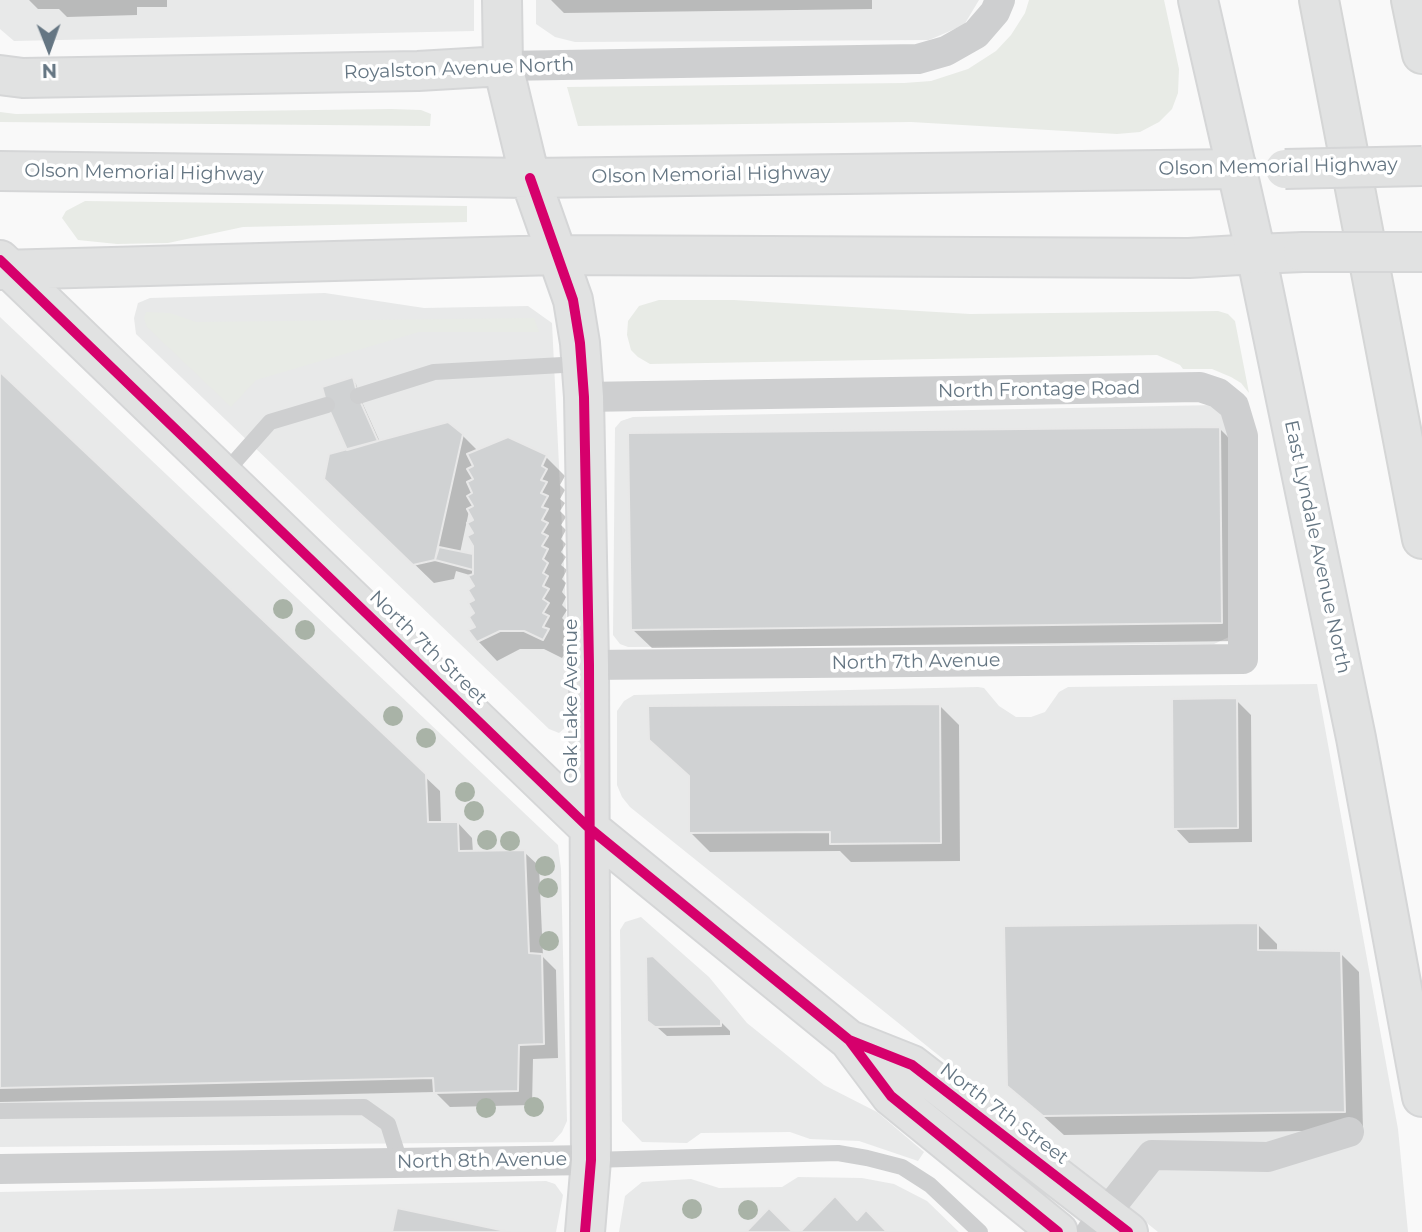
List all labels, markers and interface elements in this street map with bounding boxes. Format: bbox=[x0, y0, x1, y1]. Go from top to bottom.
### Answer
north arrow bbox=[14, 14, 84, 84]
street label: Royalston Avenue North bbox=[343, 54, 575, 84]
text: N bbox=[42, 59, 57, 82]
street label: Olson Memorial Highway bbox=[1158, 154, 1398, 180]
street label: Olson Memorial Highway bbox=[24, 160, 264, 186]
street label: Olson Memorial Highway bbox=[591, 162, 831, 188]
street label: North Frontage Road bbox=[938, 377, 1140, 403]
street label: East Lyndale Avenue North bbox=[1279, 418, 1355, 676]
street label: North 7th Street bbox=[364, 586, 492, 710]
street label: Oak Lake Avenue bbox=[560, 618, 582, 784]
street label: North 7th Avenue bbox=[831, 649, 1001, 675]
street label: North 7th Street bbox=[935, 1058, 1073, 1170]
street label: North 8th Avenue bbox=[397, 1148, 567, 1174]

